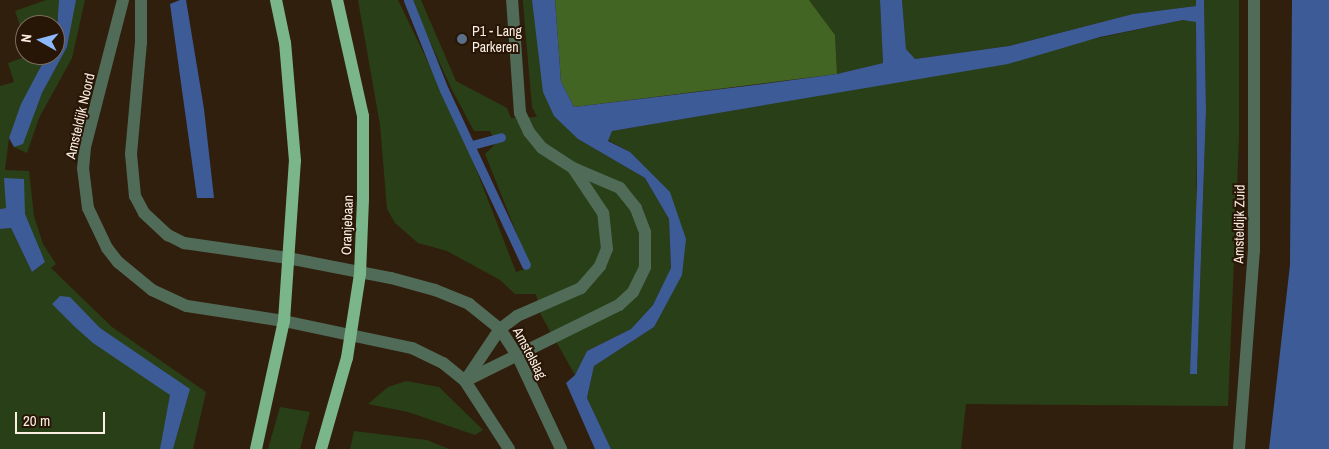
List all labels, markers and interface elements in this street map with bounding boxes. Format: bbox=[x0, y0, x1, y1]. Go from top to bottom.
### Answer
north arrow bbox=[15, 15, 65, 65]
place label: P1 - Lang Parkeren bbox=[472, 23, 522, 56]
text: N bbox=[17, 33, 36, 44]
marker: P1 - Lang Parkeren bbox=[456, 33, 468, 45]
street label: Amsteldijk Noord bbox=[62, 72, 98, 160]
street label: Amsteldijk Zuid bbox=[1230, 184, 1248, 264]
street label: Oranjebaan bbox=[338, 195, 356, 255]
street label: Amstelslag bbox=[509, 324, 551, 382]
scale bar bbox=[18, 402, 108, 434]
text: 20 m bbox=[23, 410, 50, 431]

